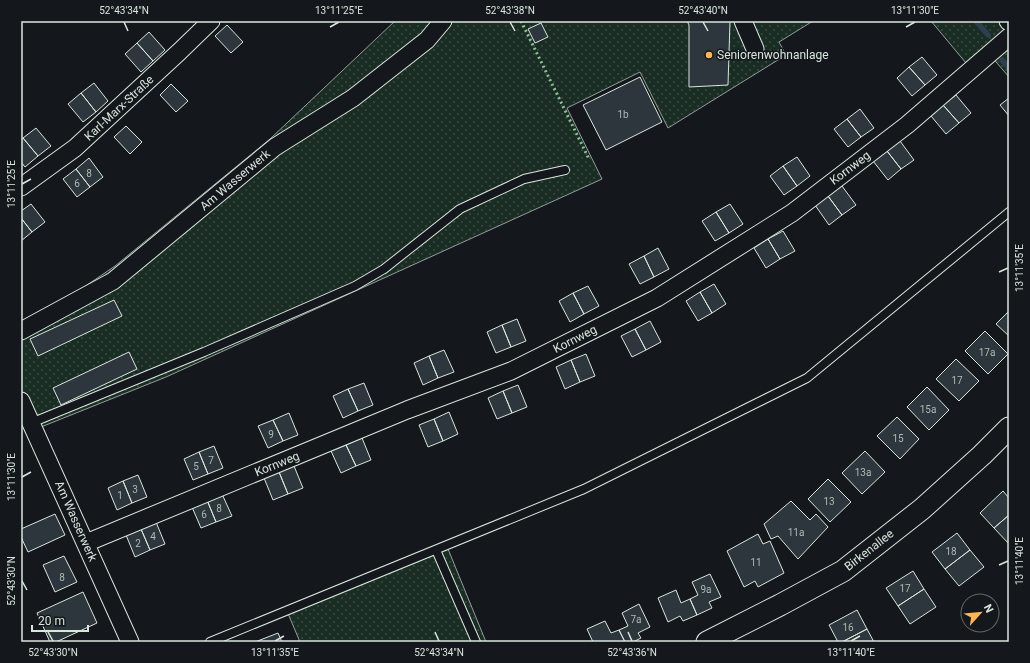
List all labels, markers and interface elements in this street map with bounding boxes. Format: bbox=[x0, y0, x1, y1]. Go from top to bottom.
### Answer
text: 52°43'34"N bbox=[99, 5, 149, 16]
text: 13°11'25"E bbox=[315, 5, 363, 16]
text: 52°43'38"N bbox=[485, 5, 535, 16]
text: 52°43'40"N bbox=[678, 5, 728, 16]
text: 13°11'30"E bbox=[891, 5, 939, 16]
place label: Seniorenwohnanlage bbox=[717, 48, 829, 62]
marker: Seniorenwohnanlage bbox=[704, 50, 714, 60]
street label: Karl-Marx-Straße bbox=[81, 72, 157, 144]
house number: 1b bbox=[617, 109, 629, 120]
street label: Am Wasserwerk bbox=[197, 146, 273, 213]
street label: Kornweg bbox=[827, 148, 873, 188]
text: 13°11'25"E bbox=[6, 160, 17, 208]
house number: 8 bbox=[86, 168, 92, 179]
house number: 6 bbox=[74, 178, 80, 189]
text: 13°11'35"E bbox=[1014, 244, 1025, 292]
street label: Kornweg bbox=[551, 322, 599, 356]
house number: 17a bbox=[979, 347, 995, 358]
house number: 17 bbox=[951, 375, 963, 386]
house number: 15a bbox=[920, 404, 936, 415]
house number: 9 bbox=[268, 429, 274, 440]
house number: 15 bbox=[892, 433, 904, 444]
street label: Kornweg bbox=[253, 449, 301, 479]
text: 13°11'30"E bbox=[6, 453, 17, 501]
house number: 7 bbox=[208, 455, 214, 466]
house number: 5 bbox=[193, 461, 199, 472]
house number: 13a bbox=[855, 467, 871, 478]
street label: Am Wasserwerk bbox=[52, 479, 100, 564]
house number: 3 bbox=[132, 484, 138, 495]
house number: 1 bbox=[117, 490, 123, 501]
house number: 13 bbox=[823, 496, 835, 507]
house number: 8 bbox=[216, 503, 222, 514]
house number: 6 bbox=[201, 509, 207, 520]
street label: Birkenallee bbox=[842, 526, 896, 574]
house number: 11a bbox=[788, 527, 804, 538]
house number: 4 bbox=[150, 531, 156, 542]
text: 13°11'40"E bbox=[1014, 537, 1025, 585]
house number: 2 bbox=[135, 538, 141, 549]
house number: 18 bbox=[945, 546, 957, 557]
text: 52°43'30"N bbox=[6, 556, 17, 606]
house number: 11 bbox=[750, 557, 762, 568]
house number: 8 bbox=[59, 572, 65, 583]
house number: 17 bbox=[899, 583, 911, 594]
house number: 9a bbox=[700, 584, 712, 595]
north arrow bbox=[960, 593, 1000, 633]
text: N bbox=[981, 602, 996, 615]
scale bar bbox=[32, 607, 88, 633]
text: 20 m bbox=[38, 614, 65, 628]
house number: 7a bbox=[630, 614, 642, 625]
house number: 16 bbox=[842, 622, 854, 633]
text: 52°43'30"N bbox=[28, 647, 78, 658]
text: 13°11'35"E bbox=[251, 647, 299, 658]
text: 52°43'34"N bbox=[414, 647, 464, 658]
text: 52°43'36"N bbox=[607, 647, 657, 658]
text: 13°11'40"E bbox=[827, 647, 875, 658]

